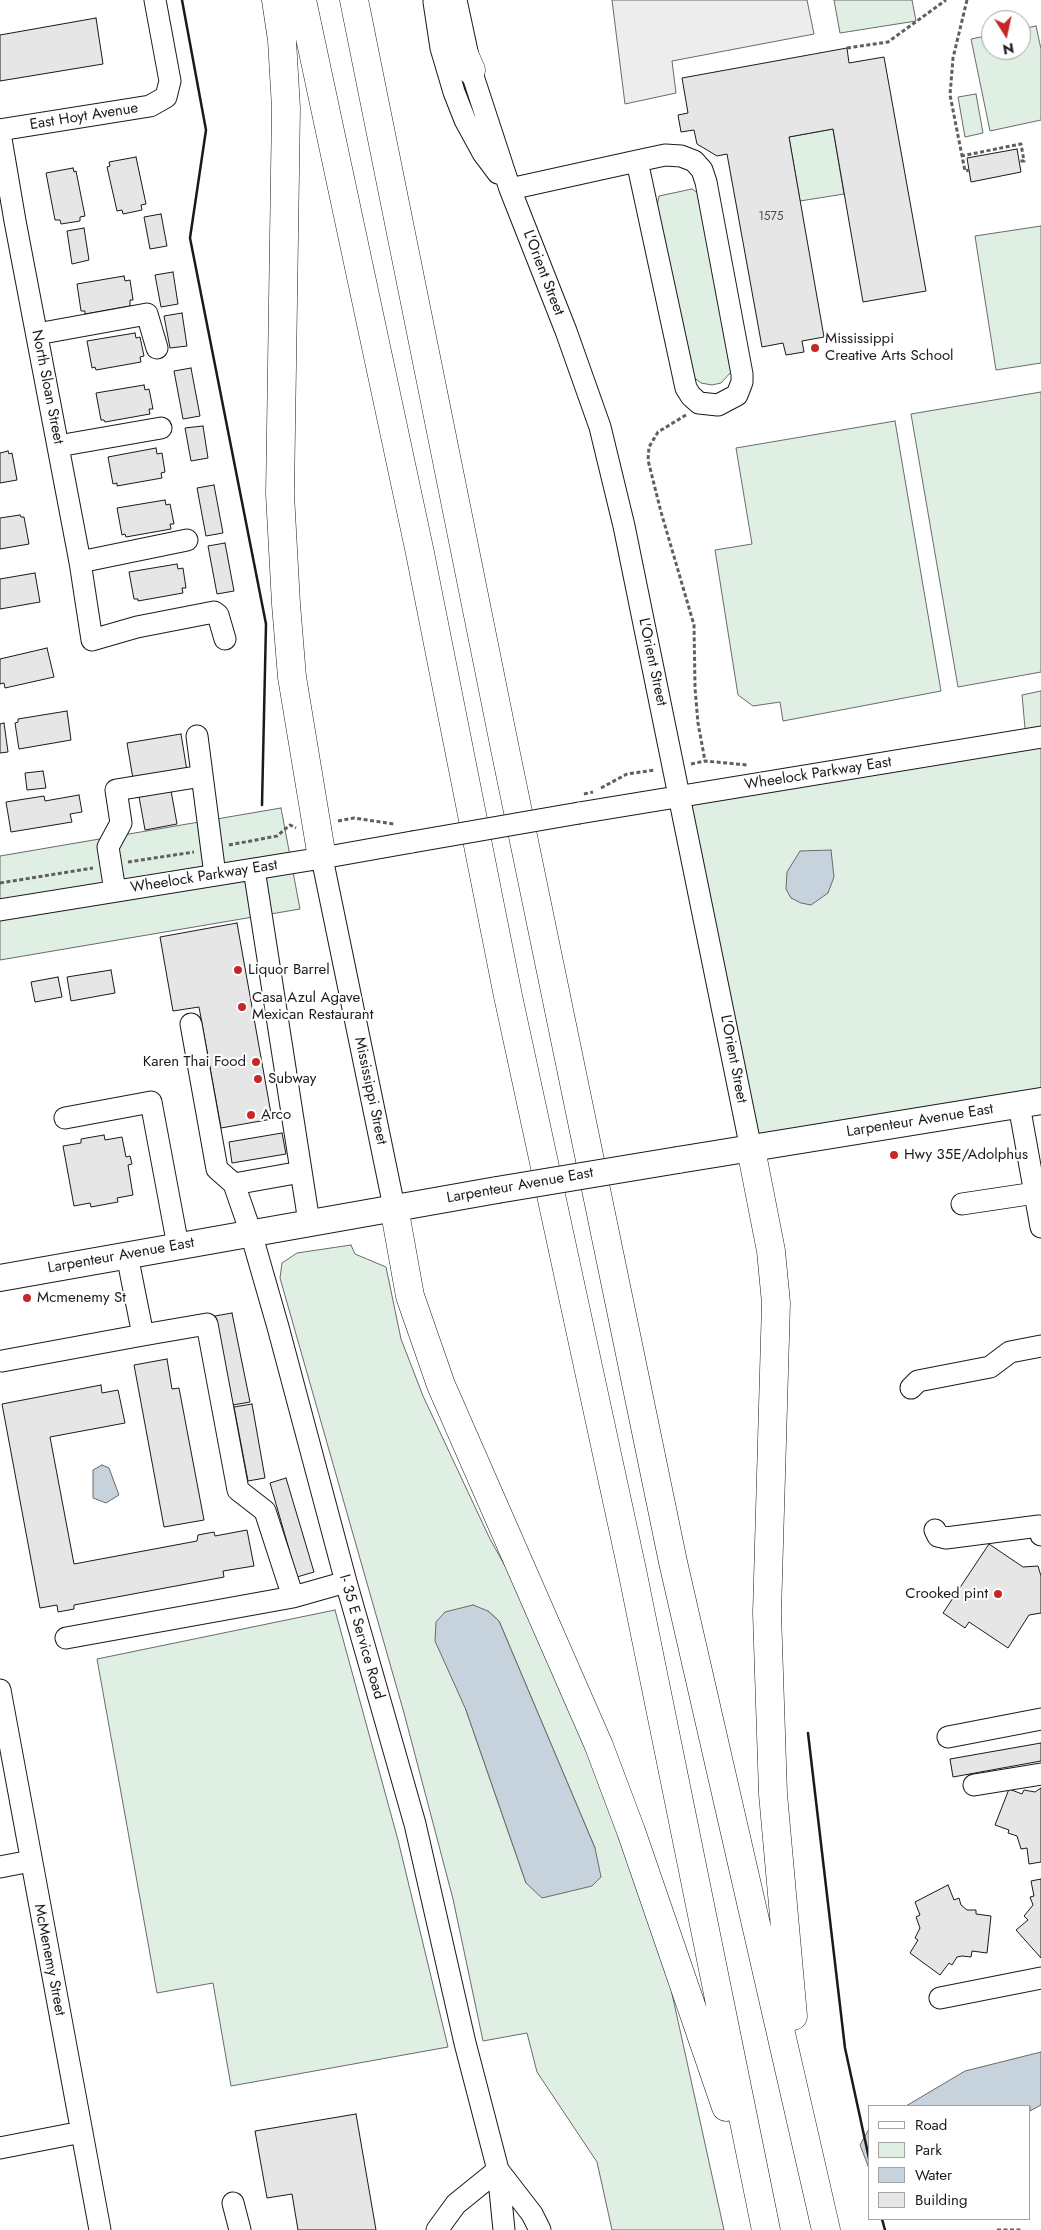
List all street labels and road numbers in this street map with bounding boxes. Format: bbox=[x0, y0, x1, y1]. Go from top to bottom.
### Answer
street label: East Hoyt Avenue bbox=[28, 100, 140, 134]
street label: L'Orient Street bbox=[519, 228, 567, 318]
street label: North Sloan Street bbox=[27, 328, 67, 446]
street label: L'Orient Street bbox=[634, 616, 670, 708]
street label: Wheelock Parkway East bbox=[743, 753, 893, 795]
street label: Wheelock Parkway East bbox=[129, 856, 279, 898]
street label: L'Orient Street bbox=[716, 1013, 750, 1105]
street label: Mississippi Street bbox=[350, 1036, 390, 1146]
street label: Larpenteur Avenue East bbox=[845, 1101, 995, 1141]
street label: Larpenteur Avenue East bbox=[445, 1164, 595, 1208]
street label: Larpenteur Avenue East bbox=[46, 1234, 196, 1278]
street label: I- 35 E Service Road bbox=[335, 1573, 387, 1701]
street label: McMenemy Street bbox=[29, 1903, 69, 2017]

